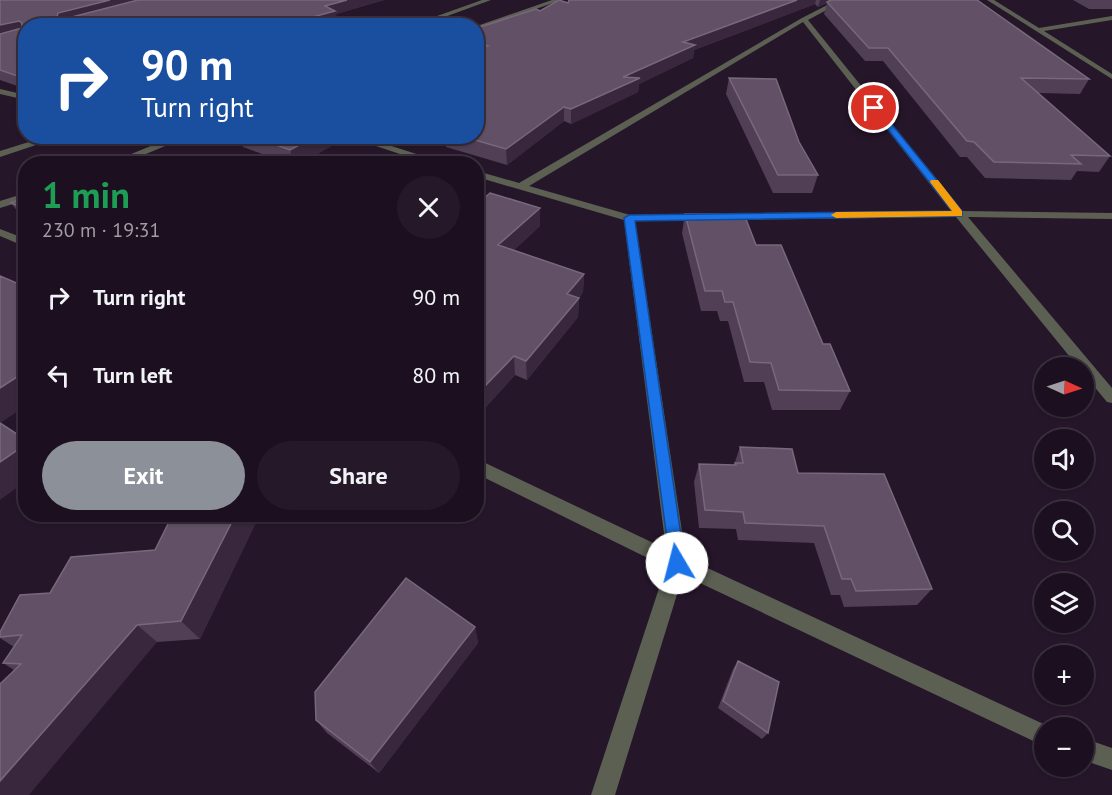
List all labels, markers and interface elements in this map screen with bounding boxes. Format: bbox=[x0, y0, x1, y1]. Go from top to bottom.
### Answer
text: 90 m bbox=[141, 37, 233, 92]
icon: right bbox=[42, 42, 120, 120]
pin bbox=[848, 82, 899, 133]
text: Turn right bbox=[141, 90, 254, 124]
icon: arrive bbox=[857, 91, 890, 124]
text: 1 min bbox=[42, 171, 130, 218]
button: close bbox=[397, 176, 460, 239]
text: 230 m · 19:31 bbox=[42, 217, 160, 243]
icon: right bbox=[42, 281, 75, 314]
text: Turn right bbox=[93, 283, 185, 311]
text: 90 m bbox=[412, 283, 460, 311]
north arrow bbox=[1034, 357, 1094, 417]
map controls bbox=[1034, 357, 1094, 777]
icon: left bbox=[42, 359, 75, 392]
text: Turn left bbox=[93, 361, 173, 389]
text: 80 m bbox=[412, 361, 460, 389]
button: sound bbox=[1034, 429, 1094, 489]
button: Exit bbox=[42, 441, 245, 510]
button: Share bbox=[257, 441, 460, 510]
button: search bbox=[1034, 501, 1094, 561]
position arrow bbox=[645, 531, 709, 595]
button: layers bbox=[1034, 573, 1094, 633]
button: + bbox=[1034, 645, 1094, 705]
button: − bbox=[1034, 717, 1094, 777]

